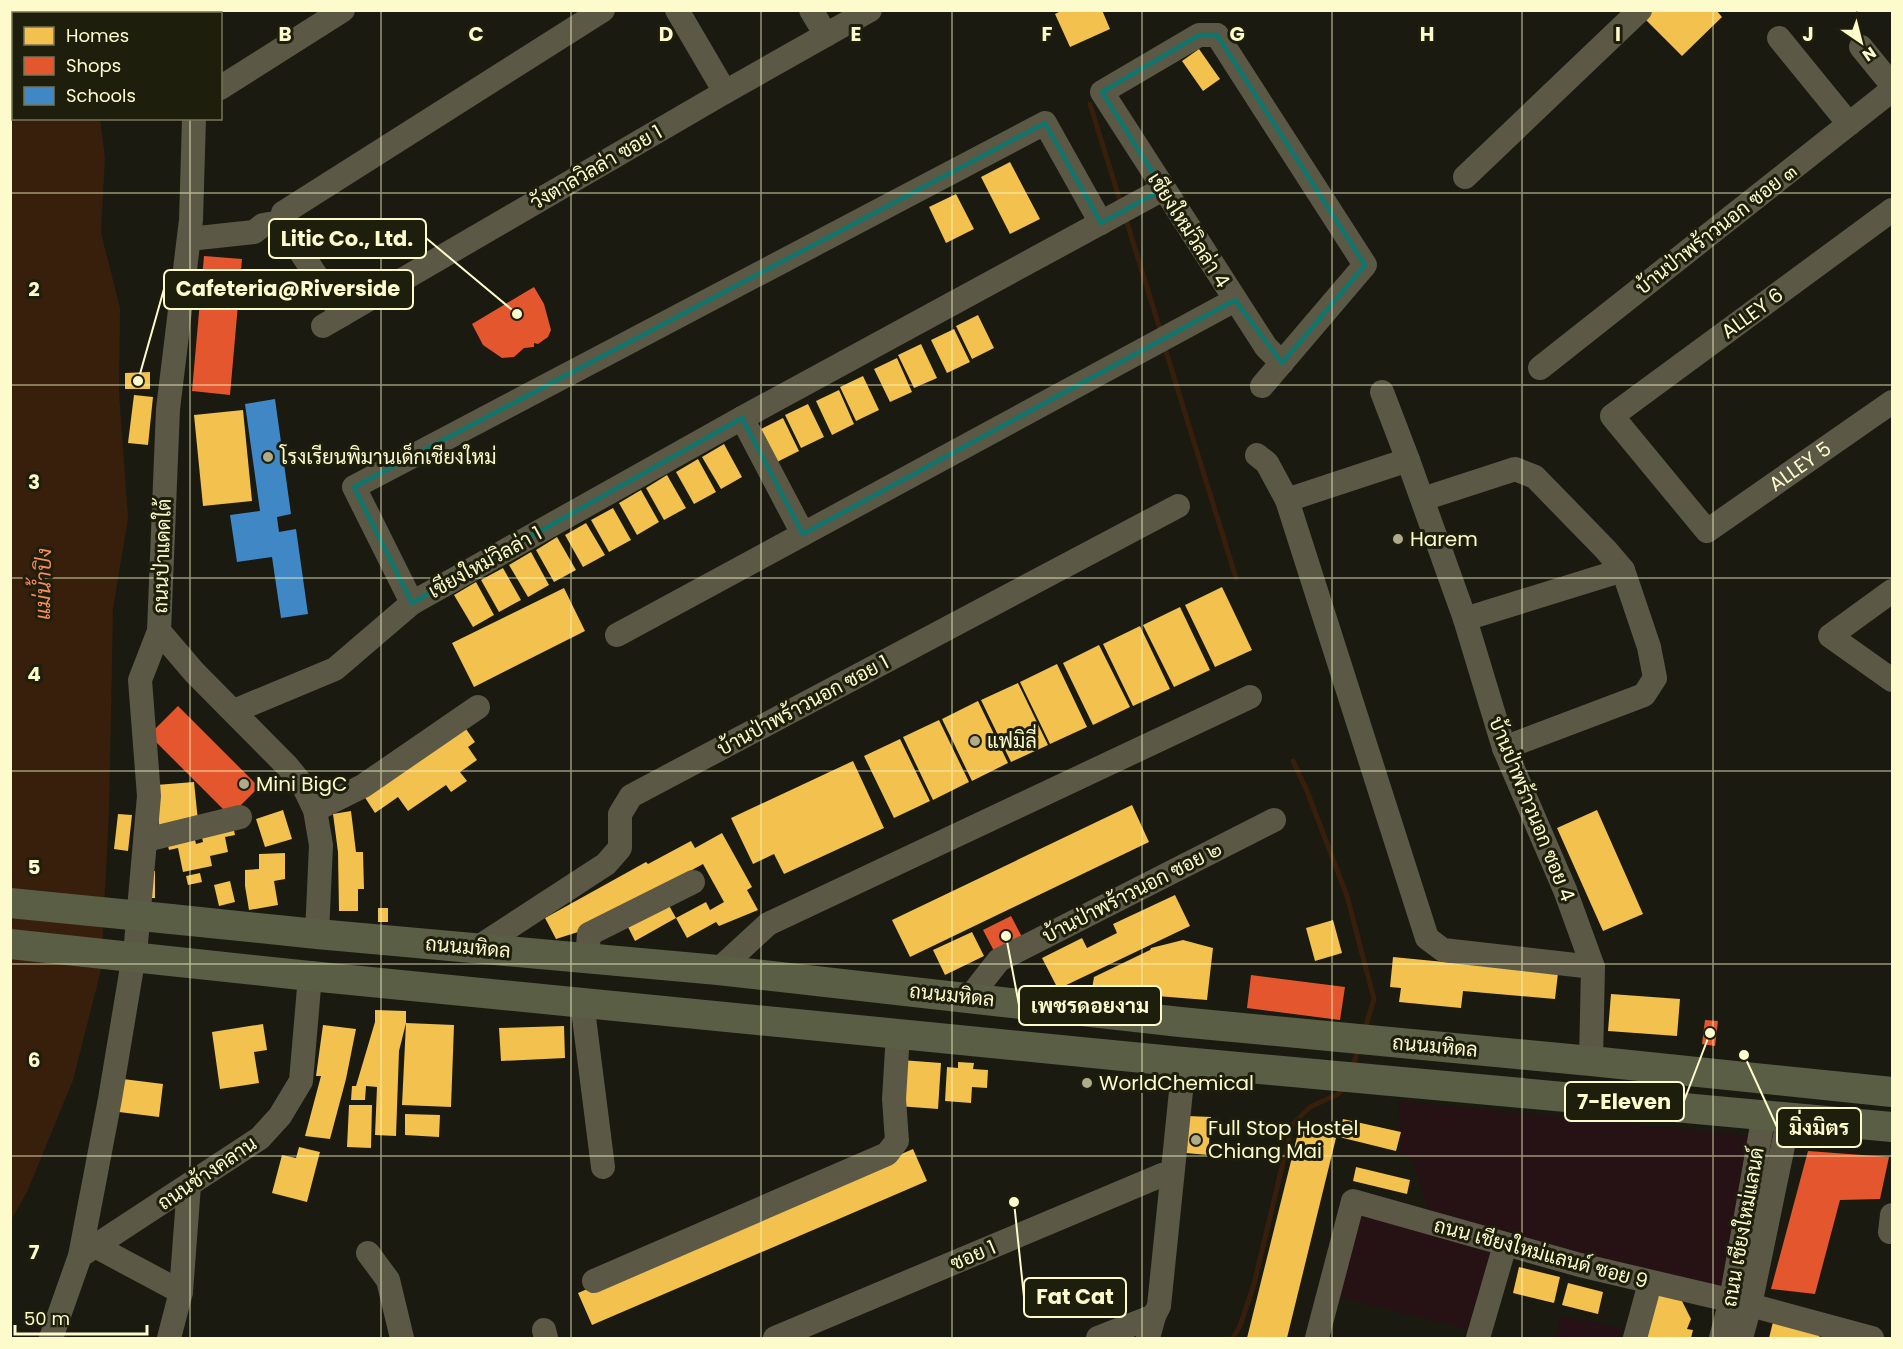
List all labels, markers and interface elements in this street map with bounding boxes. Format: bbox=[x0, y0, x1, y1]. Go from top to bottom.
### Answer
legend bbox=[12, 12, 222, 120]
north arrow bbox=[1831, 12, 1891, 72]
text: B bbox=[278, 20, 292, 48]
text: C bbox=[468, 20, 484, 48]
text: D bbox=[659, 20, 673, 48]
text: E bbox=[851, 20, 861, 48]
text: F bbox=[1042, 20, 1053, 48]
text: G bbox=[1229, 20, 1245, 48]
text: H bbox=[1420, 20, 1434, 48]
text: I bbox=[1615, 20, 1621, 48]
text: J bbox=[1802, 20, 1814, 48]
text: Homes bbox=[66, 23, 129, 48]
text: N bbox=[1858, 41, 1881, 67]
text: Shops bbox=[66, 53, 121, 78]
text: Schools bbox=[66, 83, 136, 108]
street label: วังตาลวิลล่า ซอย 1 bbox=[525, 118, 667, 216]
street label: บ้านป่าพร้าวนอก ซอย ๓ bbox=[1629, 157, 1803, 301]
street label: เชียงใหม่วิลล่า 4 bbox=[1141, 167, 1237, 293]
callout: Litic Co., Ltd. bbox=[269, 219, 426, 258]
text: Litic Co., Ltd. bbox=[281, 224, 413, 253]
callout: Cafeteria@Riverside bbox=[164, 270, 413, 309]
text: Cafeteria@Riverside bbox=[176, 274, 400, 303]
text: 2 bbox=[28, 275, 40, 303]
street label: ALLEY 6 bbox=[1715, 281, 1789, 345]
street label: ALLEY 5 bbox=[1763, 435, 1837, 498]
place label: โรงเรียนพิมานเด็กเชียงใหม่ bbox=[279, 442, 496, 471]
marker: โรงเรียนพิมานเด็กเชียงใหม่ bbox=[261, 450, 275, 464]
text: 3 bbox=[28, 468, 40, 496]
street label: ถนนป่าแดดใต้ bbox=[146, 497, 178, 614]
street label: เชียงใหม่วิลล่า 1 bbox=[423, 519, 547, 605]
place label: Harem bbox=[1410, 525, 1478, 553]
marker: Harem bbox=[1391, 532, 1405, 546]
water label: แม่น้ำปิง bbox=[25, 548, 58, 620]
street label: บ้านป่าพร้าวนอก ซอย 1 bbox=[712, 648, 894, 762]
text: 4 bbox=[27, 660, 41, 688]
street label: บ้านป่าพร้าวนอก ซอย 4 bbox=[1482, 712, 1582, 906]
place label: แฟมิลี่ bbox=[987, 724, 1037, 755]
marker: แฟมิลี่ bbox=[968, 734, 982, 748]
place label: Mini BigC bbox=[256, 770, 347, 798]
marker: Mini BigC bbox=[237, 777, 251, 791]
street label: บ้านป่าพร้าวนอก ซอย ๒ bbox=[1037, 835, 1227, 949]
text: 5 bbox=[28, 853, 41, 881]
street label: ถนนมหิดล bbox=[424, 929, 512, 965]
street label: ถนนมหิดล bbox=[908, 977, 996, 1013]
callout: เพชรดอยงาม bbox=[1019, 986, 1161, 1025]
text: เพชรดอยงาม bbox=[1031, 991, 1149, 1020]
street label: ถนนมหิดล bbox=[1391, 1028, 1479, 1064]
text: 6 bbox=[28, 1046, 40, 1074]
place label: WorldChemical bbox=[1099, 1069, 1254, 1097]
marker: WorldChemical bbox=[1080, 1076, 1094, 1090]
callout: 7-Eleven bbox=[1565, 1082, 1684, 1121]
text: 7-Eleven bbox=[1577, 1087, 1671, 1116]
callout: มิ่งมิตร bbox=[1777, 1108, 1861, 1147]
text: มิ่งมิตร bbox=[1789, 1109, 1849, 1142]
place label: Full Stop Hostel Chiang Mai bbox=[1208, 1114, 1358, 1165]
street label: ถนนช้างคลาน bbox=[152, 1129, 262, 1217]
marker: Full Stop Hostel Chiang Mai bbox=[1189, 1133, 1203, 1147]
street label: ถนน เชียงใหม่แลนด์ bbox=[1715, 1145, 1771, 1309]
street label: ถนน เชียงใหม่แลนด์ ซอย 9 bbox=[1431, 1211, 1651, 1295]
street label: ซอย 1 bbox=[946, 1233, 1000, 1277]
text: 7 bbox=[29, 1238, 40, 1266]
callout: Fat Cat bbox=[1024, 1278, 1126, 1317]
text: Fat Cat bbox=[1036, 1282, 1114, 1311]
scale bar bbox=[15, 1298, 147, 1336]
text: 50 m bbox=[24, 1306, 70, 1331]

